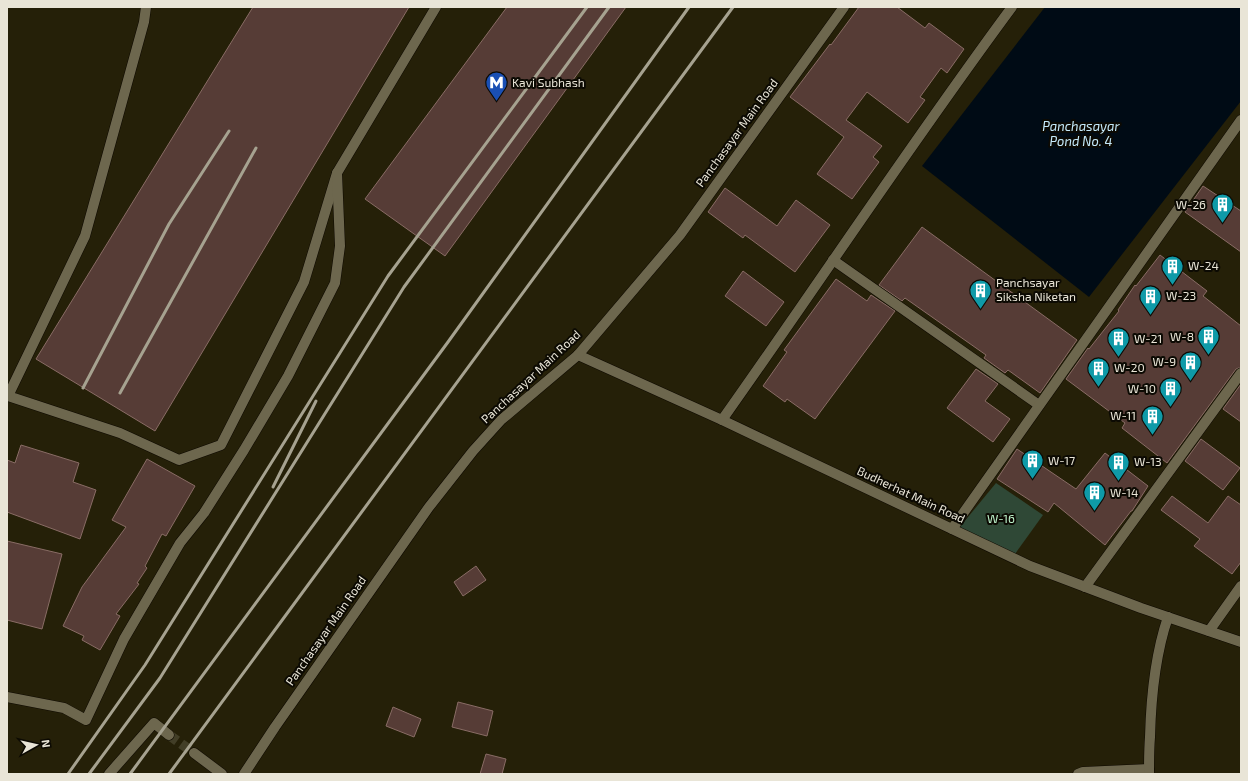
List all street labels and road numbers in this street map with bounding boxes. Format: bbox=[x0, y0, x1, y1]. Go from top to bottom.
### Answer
street label: Panchasayar Main Road bbox=[692, 76, 780, 189]
street label: Panchasayar Main Road bbox=[478, 327, 583, 426]
street label: Budherhat Main Road bbox=[855, 463, 968, 525]
street label: Panchasayar Main Road bbox=[282, 573, 368, 688]

